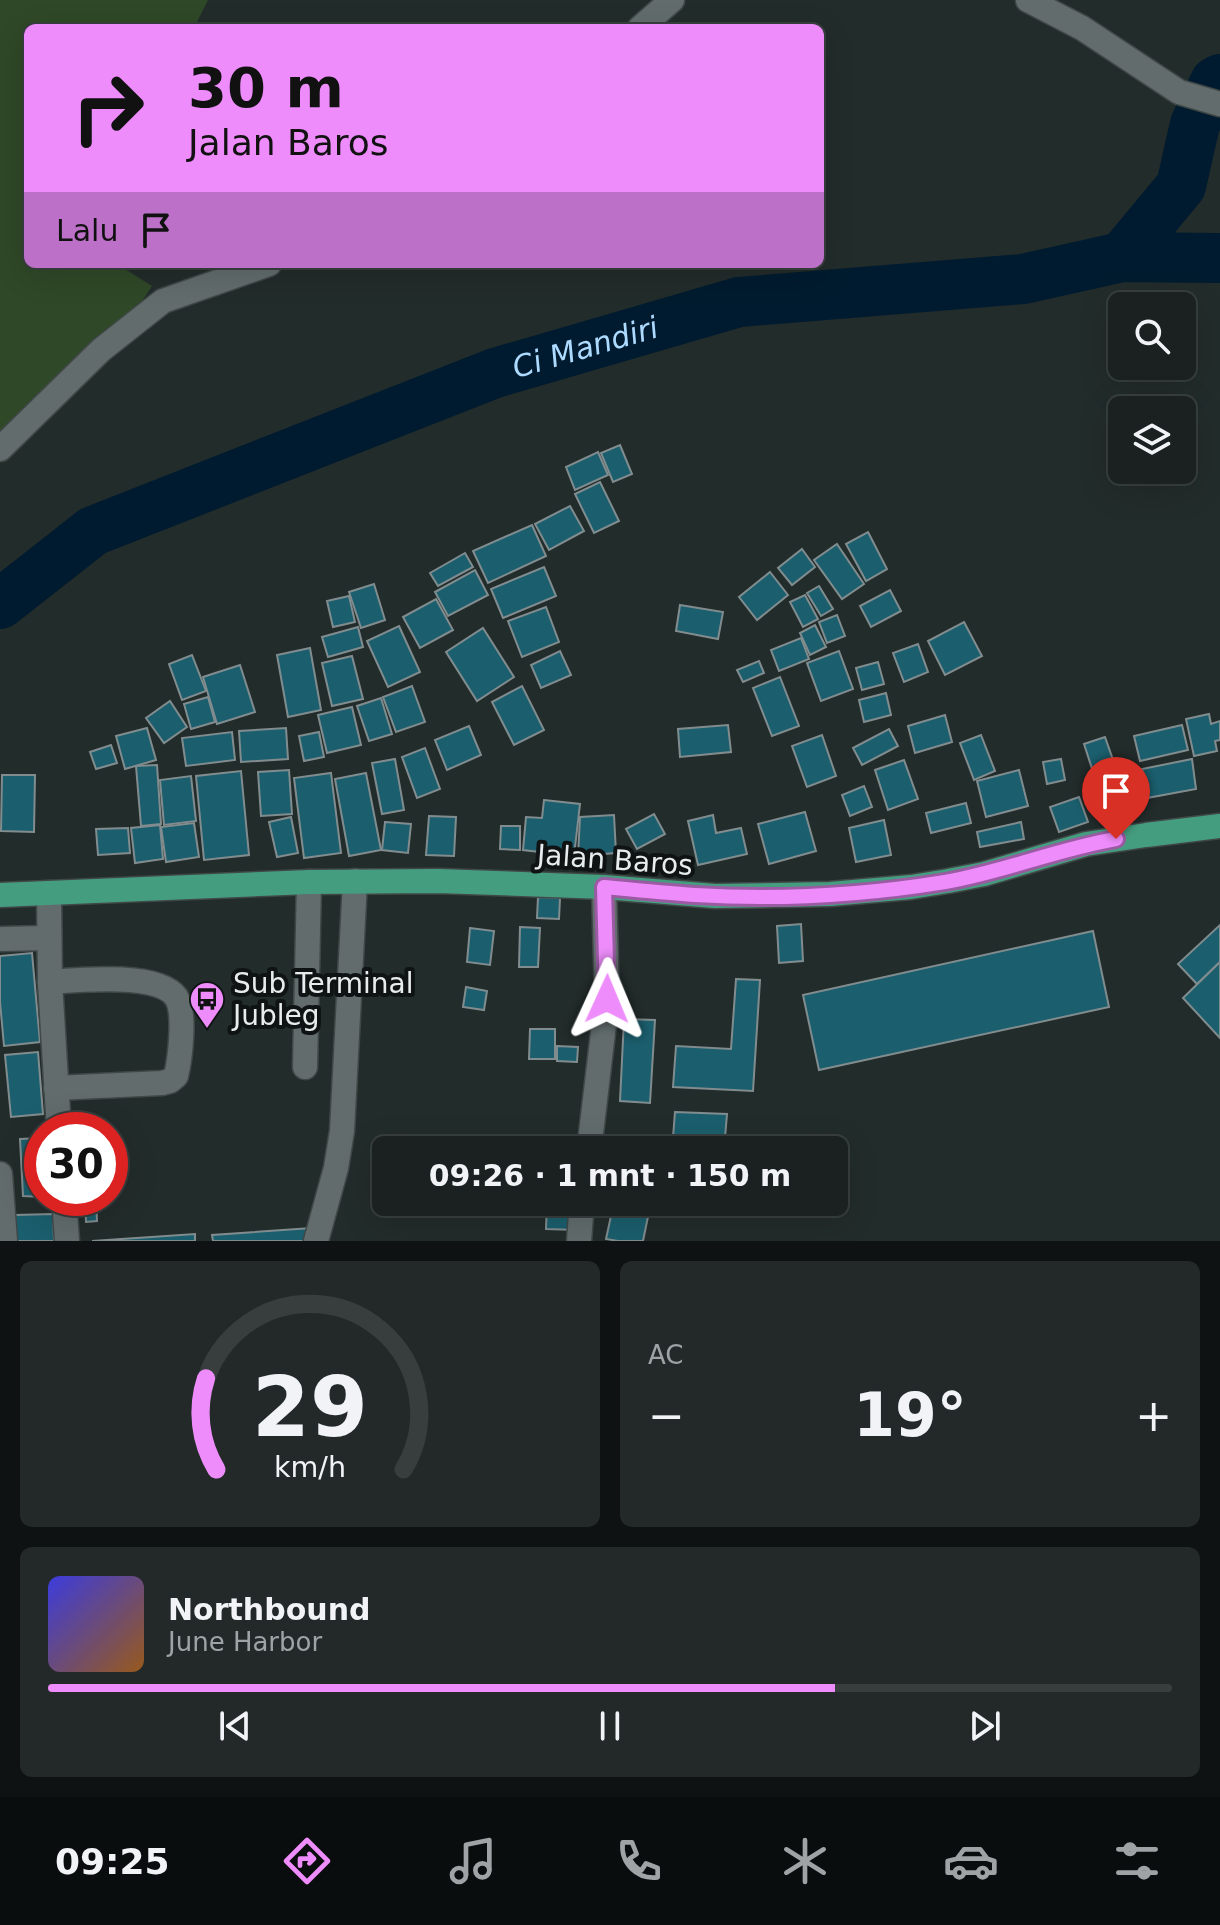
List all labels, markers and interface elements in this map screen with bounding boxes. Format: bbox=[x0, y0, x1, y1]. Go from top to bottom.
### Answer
text: 30 m bbox=[188, 55, 344, 120]
icon: right bbox=[56, 56, 160, 160]
text: Jalan Baros bbox=[188, 122, 389, 163]
icon: arrive bbox=[134, 208, 178, 252]
text: Lalu bbox=[56, 213, 118, 248]
map controls bbox=[1108, 292, 1196, 484]
button: search bbox=[1108, 292, 1196, 380]
water label: Ci Mandiri bbox=[508, 309, 663, 385]
button: layers bbox=[1108, 396, 1196, 484]
pin bbox=[1082, 757, 1150, 839]
icon: arrive bbox=[1094, 769, 1138, 813]
street label: Jalan Baros bbox=[534, 838, 694, 882]
position arrow bbox=[565, 957, 649, 1041]
place label: Sub Terminal Jubleg bbox=[231, 967, 414, 1032]
bus stop icon: Sub Terminal Jubleg bbox=[188, 980, 226, 1030]
speed limit sign: 30 bbox=[24, 1112, 128, 1216]
text: 09:26 · 1 mnt · 150 m bbox=[429, 1158, 791, 1193]
text: AC bbox=[648, 1340, 683, 1370]
text: 29 bbox=[252, 1359, 368, 1456]
text: 19° bbox=[853, 1380, 967, 1450]
text: − bbox=[648, 1390, 685, 1441]
text: + bbox=[1135, 1390, 1172, 1441]
text: km/h bbox=[274, 1450, 346, 1484]
text: Northbound bbox=[168, 1592, 371, 1627]
text: June Harbor bbox=[168, 1627, 322, 1657]
icon: previous bbox=[213, 1704, 257, 1748]
icon: pause bbox=[588, 1704, 632, 1748]
icon: next bbox=[963, 1704, 1007, 1748]
icon: directions bbox=[279, 1833, 335, 1889]
icon: music bbox=[445, 1833, 501, 1889]
icon: phone bbox=[611, 1833, 667, 1889]
icon: climate bbox=[777, 1833, 833, 1889]
icon: car bbox=[943, 1833, 999, 1889]
icon: filters bbox=[1109, 1833, 1165, 1889]
text: 09:25 bbox=[55, 1841, 170, 1882]

